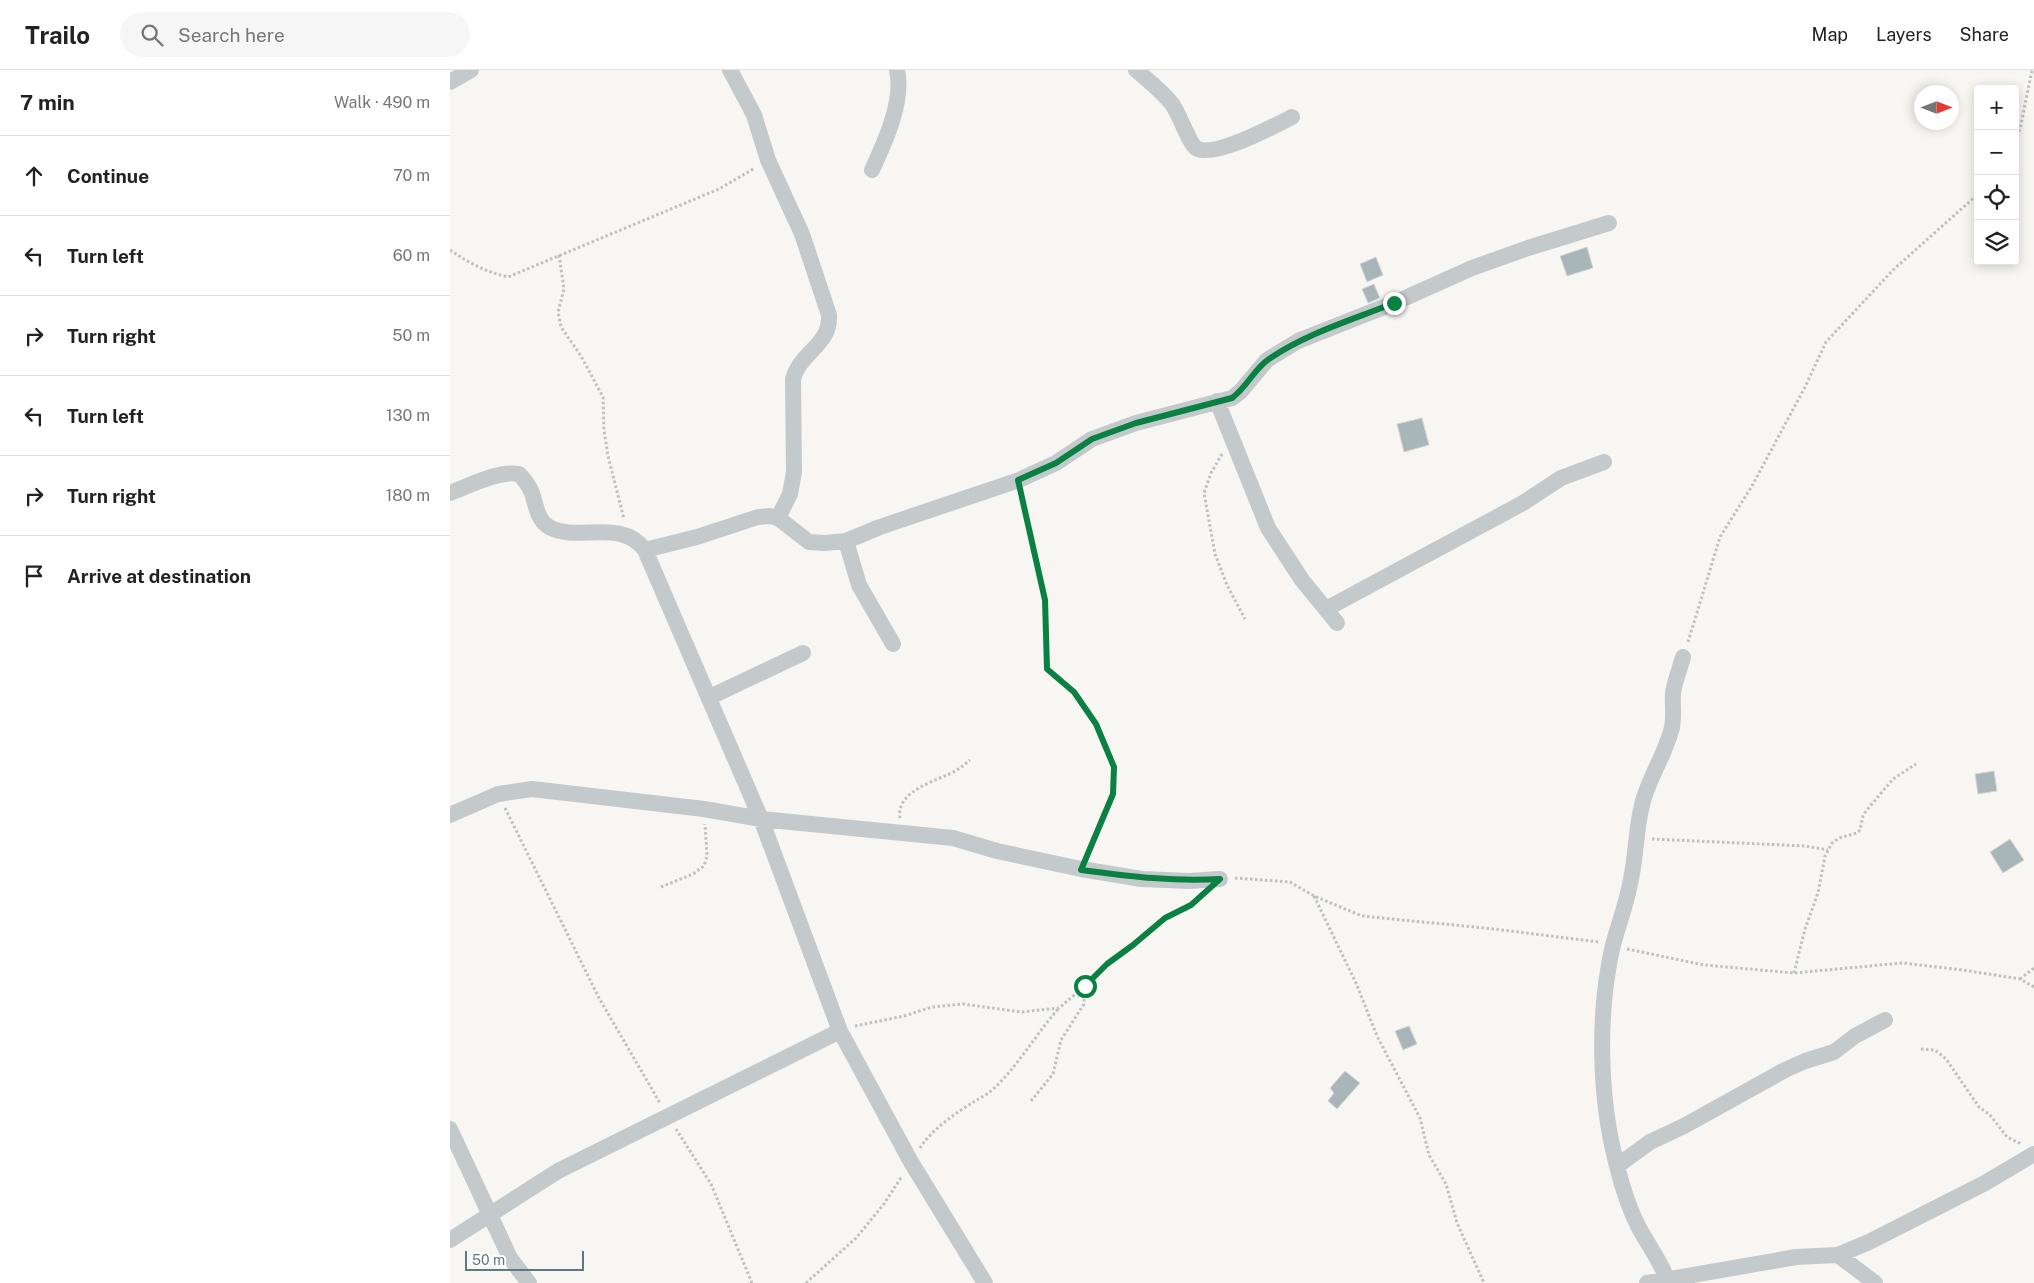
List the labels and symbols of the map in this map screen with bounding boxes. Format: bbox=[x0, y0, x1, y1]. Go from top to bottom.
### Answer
north arrow bbox=[1914, 85, 1959, 130]
route end bbox=[1383, 292, 1406, 315]
route start bbox=[1074, 975, 1097, 998]
scale bar bbox=[465, 1248, 584, 1271]

